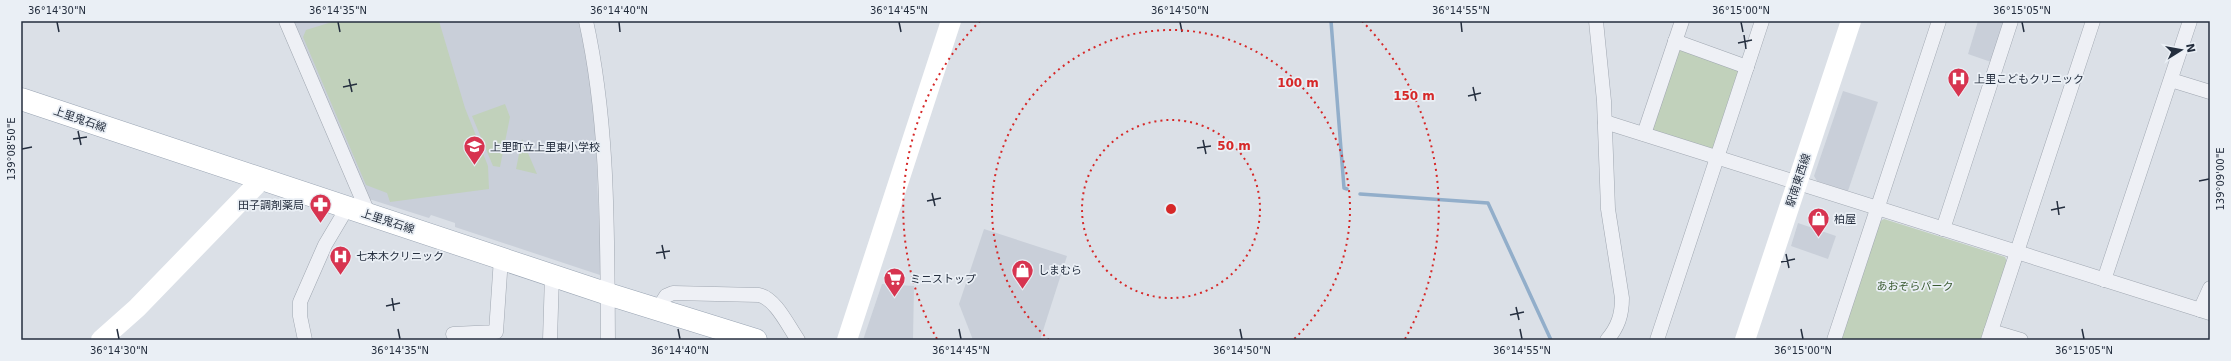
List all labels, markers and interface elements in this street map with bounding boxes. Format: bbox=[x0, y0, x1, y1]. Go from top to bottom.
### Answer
text: 36°14'30"N bbox=[28, 5, 86, 16]
text: 36°14'35"N bbox=[309, 5, 367, 16]
text: 36°14'40"N bbox=[590, 5, 648, 16]
text: 36°14'45"N bbox=[870, 5, 928, 16]
text: 36°14'50"N bbox=[1151, 5, 1209, 16]
text: 36°14'55"N bbox=[1432, 5, 1490, 16]
text: 36°15'00"N bbox=[1712, 5, 1770, 16]
text: 36°15'05"N bbox=[1993, 5, 2051, 16]
north arrow bbox=[2161, 30, 2201, 70]
text: N bbox=[2183, 42, 2198, 54]
hospital icon: 上里こどもクリニック bbox=[1946, 66, 1972, 99]
place label: 上里こどもクリニック bbox=[1974, 73, 2084, 86]
text: 100 m bbox=[1277, 76, 1319, 90]
text: 150 m bbox=[1393, 89, 1435, 103]
street label: 上里鬼石線 bbox=[52, 104, 108, 135]
text: 139°08'50"E bbox=[6, 117, 17, 181]
school or university icon: 上里町立上里東小学校 bbox=[462, 134, 488, 167]
text: 50 m bbox=[1217, 139, 1251, 153]
place label: 上里町立上里東小学校 bbox=[490, 141, 600, 154]
text: 139°09'00"E bbox=[2215, 147, 2226, 211]
street label: 駅南東西線 bbox=[1784, 152, 1813, 208]
pharmacy icon: 田子調剤薬局 bbox=[307, 192, 333, 225]
place label: 田子調剤薬局 bbox=[238, 199, 304, 212]
centre of rings bbox=[1164, 202, 1178, 216]
shop icon: 柏屋 bbox=[1805, 206, 1831, 239]
street label: 上里鬼石線 bbox=[360, 207, 416, 236]
place label: 柏屋 bbox=[1834, 213, 1856, 226]
hospital icon: 七本木クリニック bbox=[328, 243, 354, 276]
place label: 七本木クリニック bbox=[356, 250, 444, 263]
shop icon: しまむら bbox=[1009, 257, 1035, 290]
place label: しまむら bbox=[1038, 264, 1082, 277]
supermarket icon: ミニストップ bbox=[881, 266, 907, 299]
place label: ミニストップ bbox=[910, 273, 976, 286]
park label: あおぞらパーク bbox=[1877, 280, 1954, 293]
text: 36°14'30"N bbox=[90, 345, 148, 356]
text: 36°14'35"N bbox=[371, 345, 429, 356]
text: 36°14'40"N bbox=[651, 345, 709, 356]
text: 36°14'45"N bbox=[932, 345, 990, 356]
text: 36°14'50"N bbox=[1213, 345, 1271, 356]
text: 36°14'55"N bbox=[1493, 345, 1551, 356]
text: 36°15'00"N bbox=[1774, 345, 1832, 356]
text: 36°15'05"N bbox=[2055, 345, 2113, 356]

